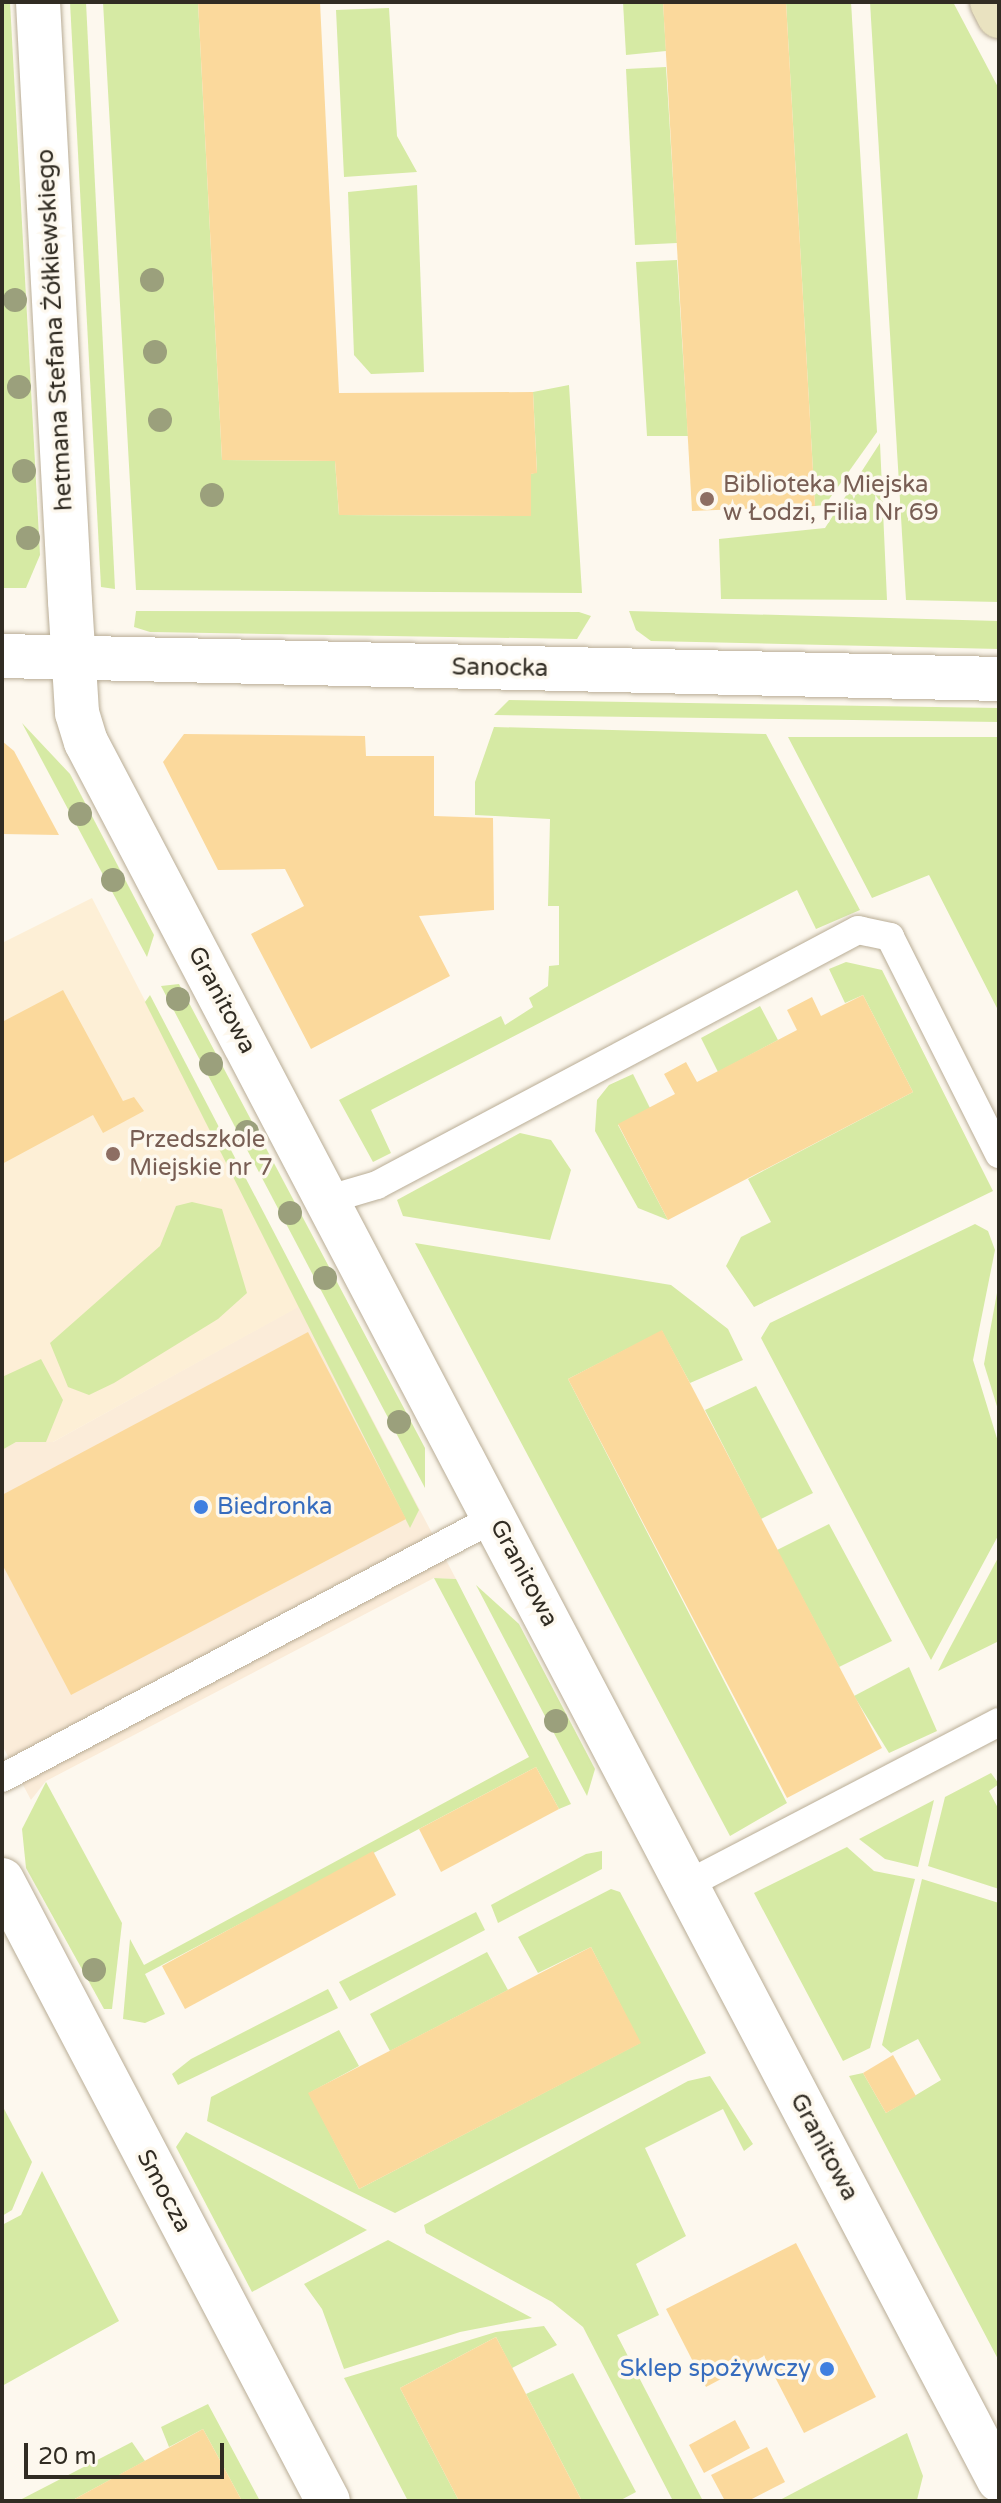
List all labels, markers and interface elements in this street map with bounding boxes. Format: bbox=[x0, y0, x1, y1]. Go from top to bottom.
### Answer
street label: hetmana Stefana Żółkiewskiego bbox=[31, 148, 79, 512]
place label: Biblioteka Miejska w Łodzi, Filia Nr 69 bbox=[723, 471, 939, 527]
marker: Biblioteka Miejska w Łodzi, Filia Nr 69 bbox=[698, 490, 716, 508]
street label: Sanocka bbox=[451, 653, 549, 683]
street label: Granitowa bbox=[182, 941, 262, 1059]
place label: Przedszkole Miejskie nr 7 bbox=[129, 1126, 273, 1182]
marker: Przedszkole Miejskie nr 7 bbox=[104, 1145, 122, 1163]
place label: Biedronka bbox=[217, 1493, 333, 1521]
marker: Biedronka bbox=[192, 1498, 210, 1516]
street label: Granitowa bbox=[484, 1514, 564, 1632]
street label: Granitowa bbox=[784, 2088, 864, 2206]
street label: Smocza bbox=[130, 2145, 198, 2237]
place label: Sklep spożywczy bbox=[620, 2355, 811, 2383]
marker: Sklep spożywczy bbox=[818, 2360, 836, 2378]
scale bar bbox=[28, 2427, 228, 2477]
text: 20 m bbox=[38, 2442, 96, 2471]

